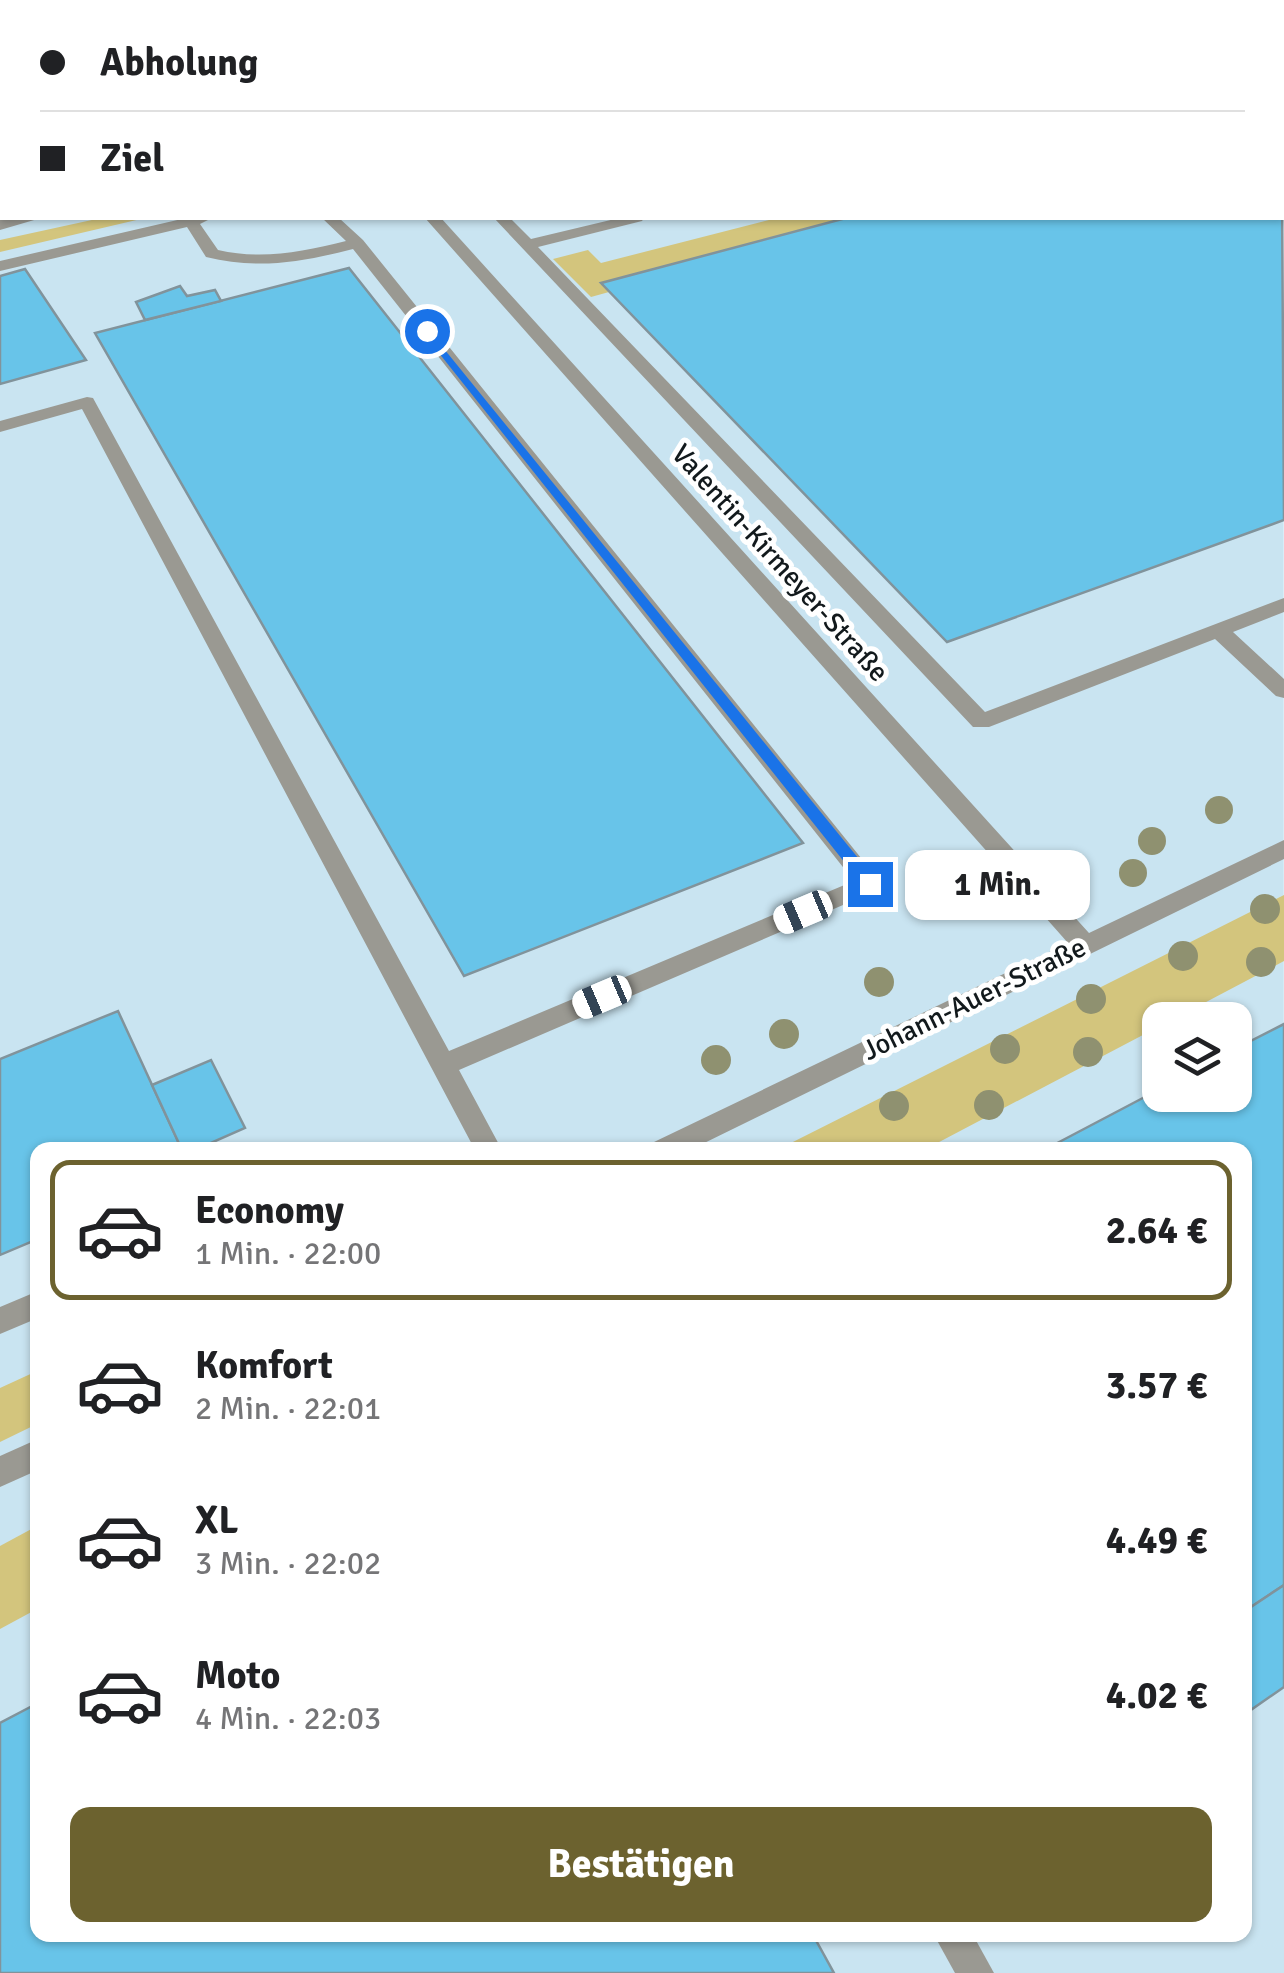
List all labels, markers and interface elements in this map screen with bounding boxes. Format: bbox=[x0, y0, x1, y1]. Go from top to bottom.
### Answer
text: Abholung bbox=[100, 39, 258, 86]
text: Ziel bbox=[100, 135, 164, 182]
route start bbox=[405, 309, 450, 354]
street label: Valentin-Kirmeyer-Straße bbox=[664, 437, 896, 689]
callout: 1 Min. bbox=[905, 849, 1090, 919]
route end bbox=[848, 862, 893, 907]
text: 1 Min. bbox=[954, 865, 1041, 904]
car bbox=[770, 886, 836, 938]
street label: Johann-Auer-Straße bbox=[857, 930, 1091, 1068]
car bbox=[569, 971, 635, 1023]
map controls bbox=[1142, 1002, 1252, 1112]
button: layers bbox=[1142, 1002, 1252, 1112]
icon: car bbox=[75, 1185, 165, 1275]
text: Economy bbox=[195, 1187, 344, 1234]
text: 2.64 € bbox=[1106, 1207, 1207, 1254]
text: 1 Min. · 22:00 bbox=[195, 1234, 381, 1273]
icon: car bbox=[75, 1340, 165, 1430]
text: Komfort bbox=[195, 1342, 333, 1389]
text: 3.57 € bbox=[1106, 1362, 1207, 1409]
text: 2 Min. · 22:01 bbox=[195, 1389, 381, 1428]
icon: car bbox=[75, 1495, 165, 1585]
text: XL bbox=[195, 1497, 238, 1544]
text: 4.49 € bbox=[1106, 1517, 1207, 1564]
text: 3 Min. · 22:02 bbox=[195, 1544, 381, 1583]
icon: car bbox=[75, 1650, 165, 1740]
text: Moto bbox=[195, 1652, 280, 1699]
text: 4.02 € bbox=[1106, 1672, 1207, 1719]
text: 4 Min. · 22:03 bbox=[195, 1699, 381, 1738]
button: Bestätigen bbox=[70, 1807, 1212, 1922]

